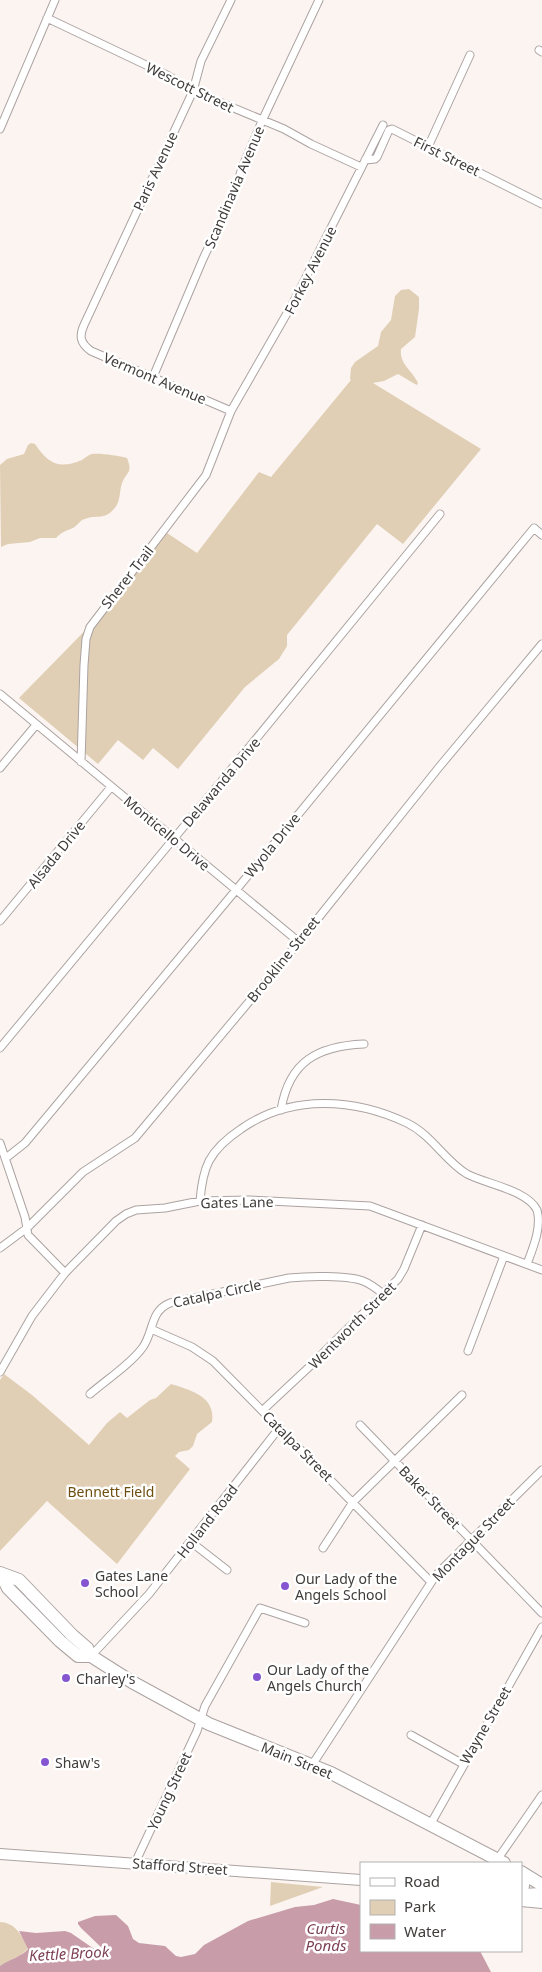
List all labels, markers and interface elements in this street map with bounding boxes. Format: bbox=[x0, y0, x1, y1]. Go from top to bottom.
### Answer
street label: Wescott Street bbox=[143, 58, 237, 116]
street label: Scandinavia Avenue bbox=[200, 123, 268, 251]
street label: Paris Avenue bbox=[128, 128, 182, 214]
street label: First Street bbox=[411, 132, 483, 180]
street label: Forkey Avenue bbox=[280, 223, 340, 317]
street label: Vermont Avenue bbox=[101, 348, 209, 408]
street label: Sherer Trail bbox=[97, 542, 157, 612]
street label: Delawanda Drive bbox=[178, 733, 264, 831]
street label: Monticello Drive bbox=[120, 791, 214, 875]
street label: Wyola Drive bbox=[240, 808, 304, 881]
street label: Alsada Drive bbox=[23, 816, 89, 892]
street label: Brookline Street bbox=[242, 912, 324, 1006]
street label: Gates Lane bbox=[200, 1192, 274, 1212]
street label: Catalpa Circle bbox=[171, 1274, 263, 1312]
street label: Wentworth Street bbox=[304, 1277, 400, 1373]
street label: Catalpa Street bbox=[259, 1407, 337, 1485]
street label: Baker Street bbox=[395, 1461, 465, 1533]
street label: Holland Road bbox=[172, 1480, 242, 1562]
park label: Bennett Field bbox=[68, 1482, 154, 1501]
street label: Montague Street bbox=[428, 1493, 518, 1585]
place label: Gates Lane School bbox=[95, 1566, 168, 1601]
place label: Our Lady of the Angels School bbox=[295, 1569, 397, 1604]
marker: Gates Lane School bbox=[79, 1577, 91, 1589]
marker: Our Lady of the Angels School bbox=[279, 1580, 291, 1592]
place label: Our Lady of the Angels Church bbox=[267, 1660, 369, 1695]
place label: Charley's bbox=[76, 1669, 136, 1688]
marker: Our Lady of the Angels Church bbox=[251, 1671, 263, 1683]
marker: Charley's bbox=[60, 1672, 72, 1684]
street label: Wayne Street bbox=[455, 1683, 515, 1767]
street label: Main Street bbox=[258, 1737, 336, 1783]
street label: Young Street bbox=[143, 1749, 195, 1833]
place label: Shaw's bbox=[55, 1753, 100, 1772]
marker: Shaw's bbox=[39, 1756, 51, 1768]
street label: Stafford Street bbox=[132, 1853, 228, 1879]
legend bbox=[360, 1862, 522, 1952]
text: Road bbox=[404, 1871, 440, 1891]
text: Park bbox=[404, 1896, 436, 1916]
water label: Curtis Ponds bbox=[306, 1918, 347, 1955]
text: Water bbox=[404, 1921, 446, 1941]
water label: Kettle Brook bbox=[28, 1941, 110, 1965]

